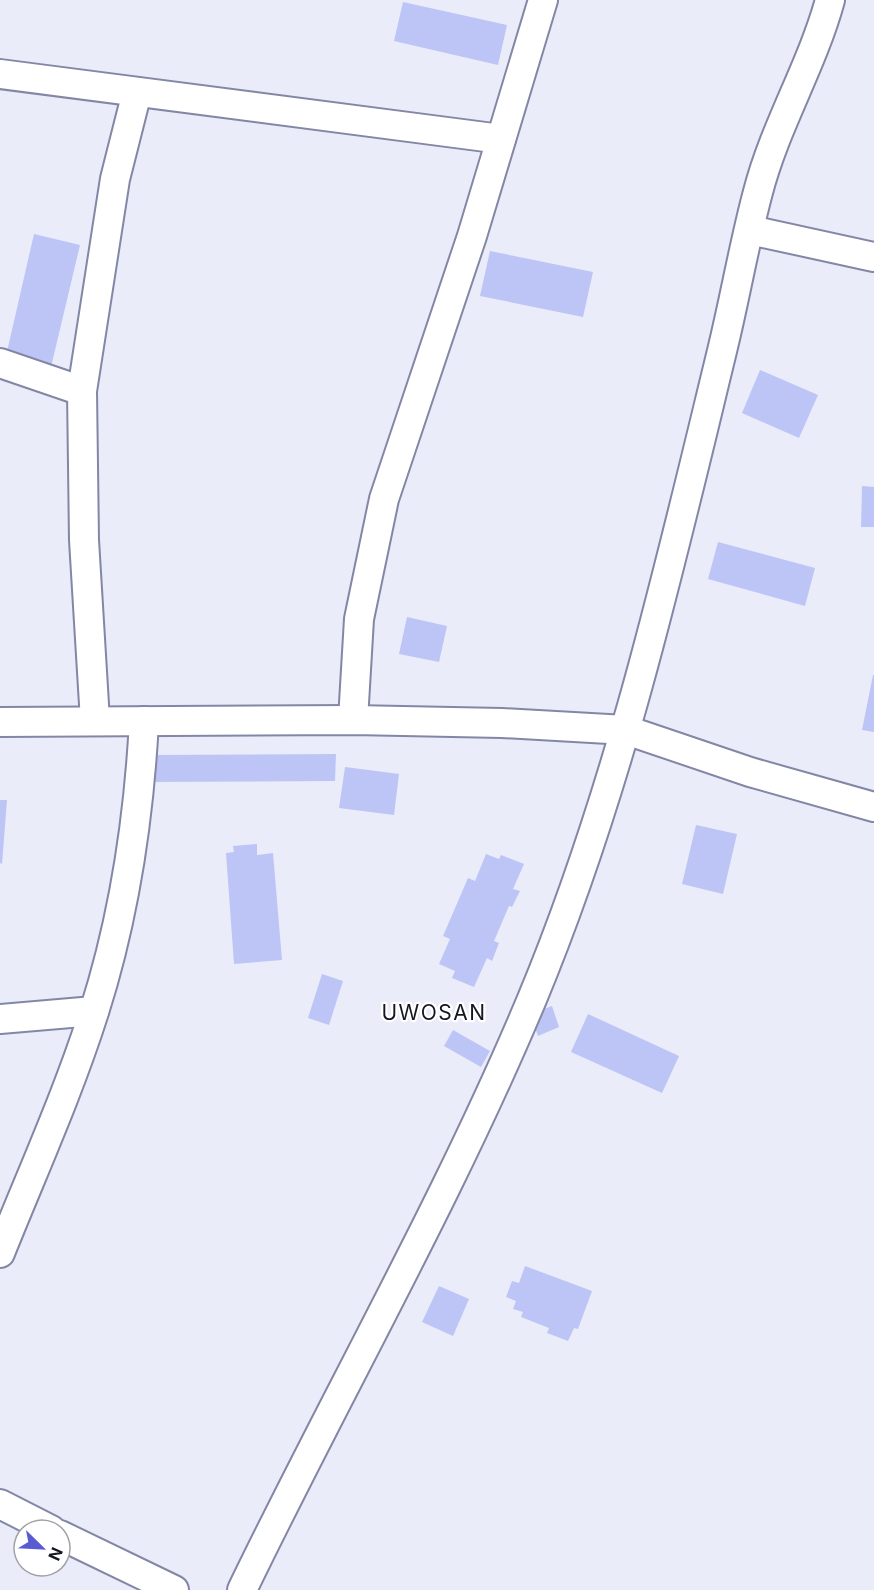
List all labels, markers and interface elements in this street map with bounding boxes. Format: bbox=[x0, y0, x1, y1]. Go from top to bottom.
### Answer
district label: UWOSAN bbox=[381, 1000, 487, 1025]
north arrow bbox=[12, 1518, 72, 1578]
text: N bbox=[44, 1544, 67, 1564]

